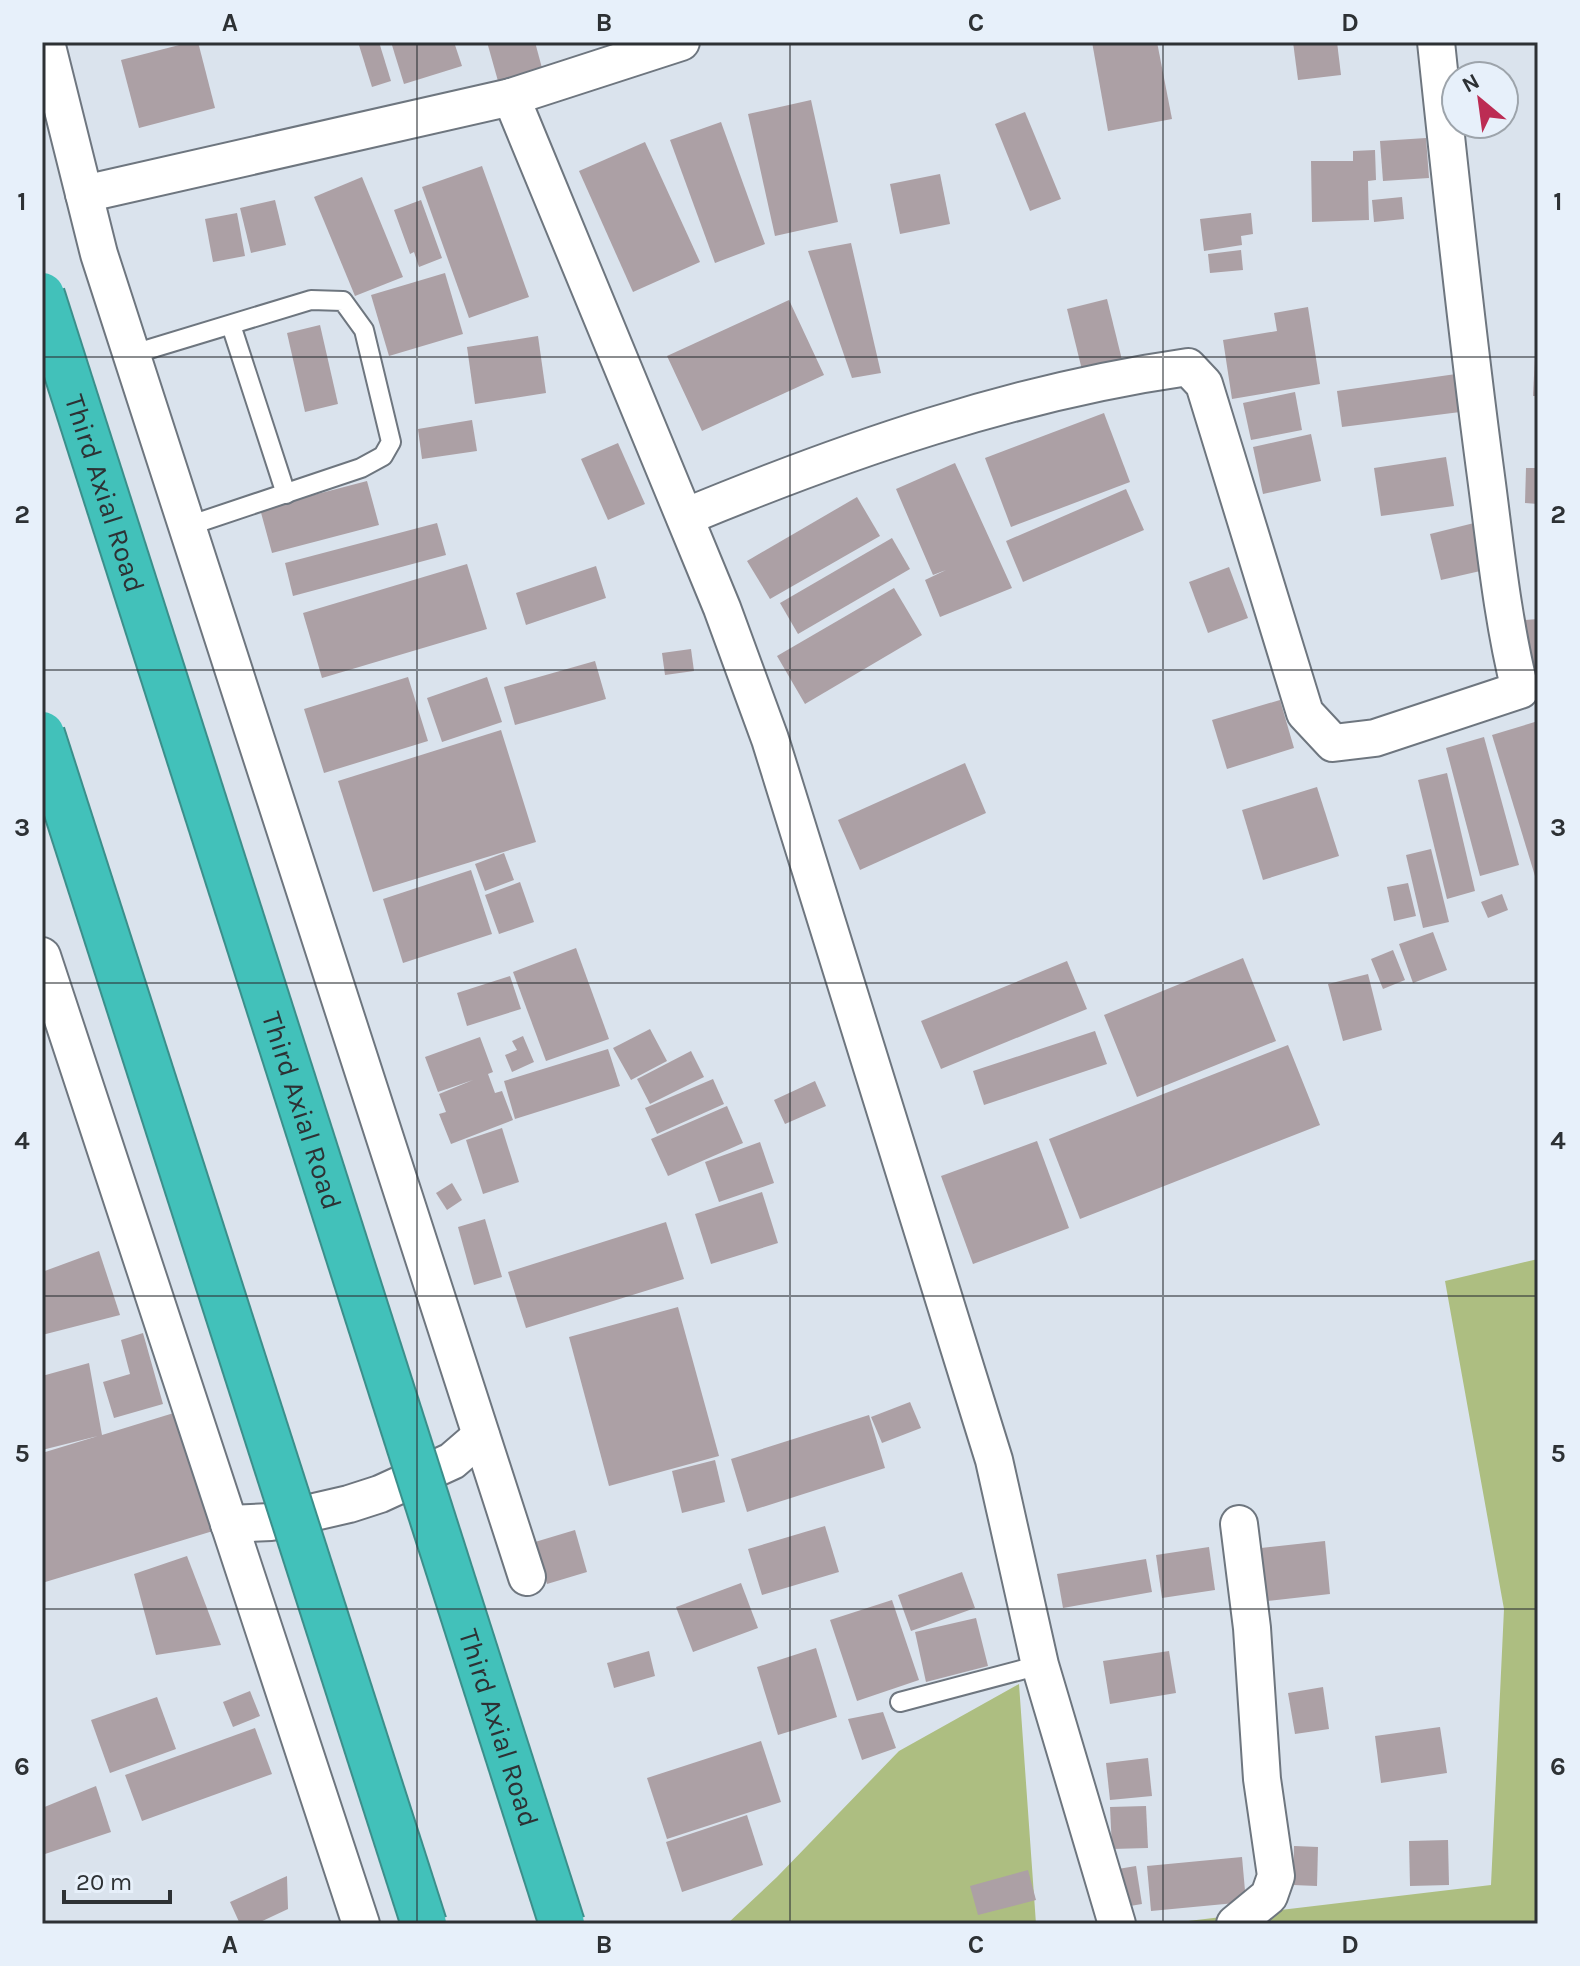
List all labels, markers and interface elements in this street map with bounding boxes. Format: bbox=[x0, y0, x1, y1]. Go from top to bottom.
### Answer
text: A bbox=[222, 7, 238, 38]
text: B bbox=[596, 7, 612, 38]
text: C bbox=[968, 7, 984, 38]
text: D bbox=[1341, 7, 1359, 38]
north arrow bbox=[1440, 60, 1520, 140]
text: N bbox=[1458, 68, 1484, 99]
text: 1 bbox=[17, 186, 27, 217]
text: 1 bbox=[1553, 186, 1563, 217]
street label: Third Axial Road bbox=[58, 390, 152, 596]
text: 2 bbox=[14, 499, 30, 530]
text: 2 bbox=[1550, 499, 1566, 530]
text: 3 bbox=[14, 812, 30, 843]
text: 3 bbox=[1550, 812, 1566, 843]
street label: Third Axial Road bbox=[255, 1008, 349, 1214]
text: 4 bbox=[14, 1125, 30, 1156]
text: 4 bbox=[1550, 1125, 1566, 1156]
text: 5 bbox=[14, 1438, 30, 1469]
text: 5 bbox=[1550, 1438, 1566, 1469]
street label: Third Axial Road bbox=[452, 1625, 546, 1831]
text: 6 bbox=[14, 1751, 30, 1782]
text: 6 bbox=[1550, 1751, 1566, 1782]
scale bar bbox=[64, 1854, 170, 1904]
text: 20 m bbox=[76, 1868, 132, 1896]
text: A bbox=[222, 1929, 238, 1960]
text: B bbox=[596, 1929, 612, 1960]
text: C bbox=[968, 1929, 984, 1960]
text: D bbox=[1341, 1929, 1359, 1960]

